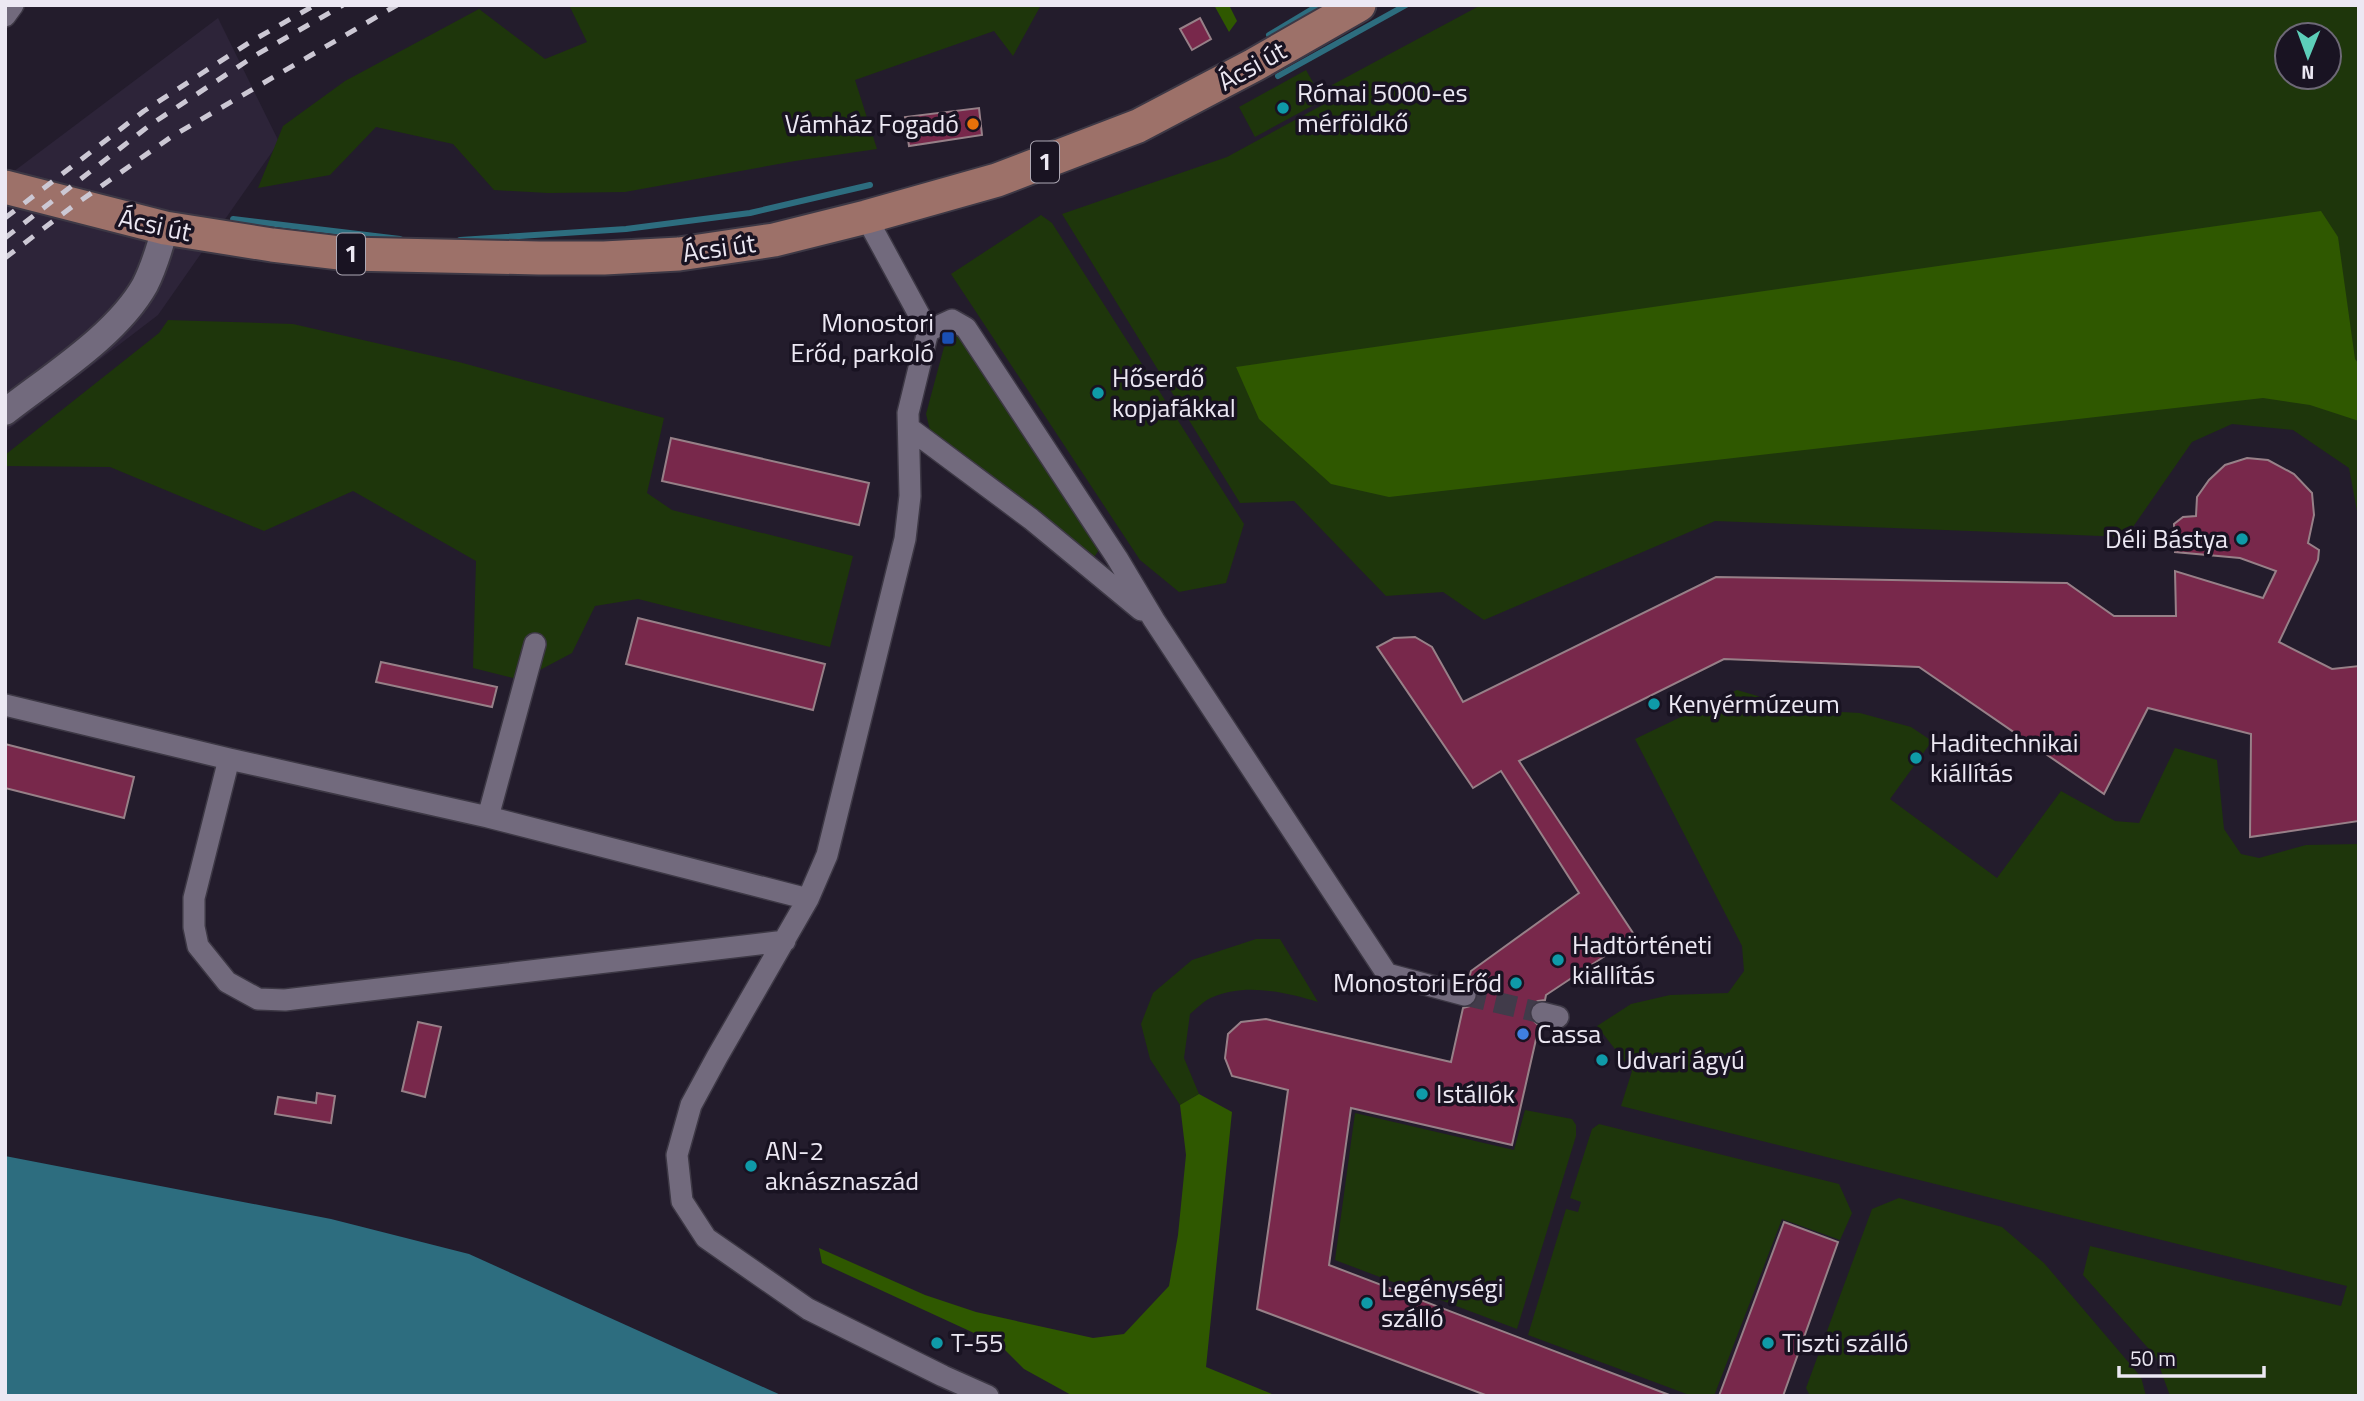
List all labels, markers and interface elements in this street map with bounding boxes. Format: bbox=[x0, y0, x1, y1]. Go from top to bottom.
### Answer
north arrow bbox=[2273, 21, 2343, 91]
street label: Ácsi út bbox=[1210, 31, 1293, 100]
text: N bbox=[2301, 59, 2315, 88]
place label: Római 5000-es mérföldkő bbox=[1297, 73, 1468, 142]
marker: Római 5000-es mérföldkő bbox=[1275, 100, 1291, 116]
place label: Vámház Fogadó bbox=[784, 104, 959, 143]
marker: Vámház Fogadó bbox=[965, 116, 981, 132]
road number: 1 bbox=[1031, 142, 1059, 182]
street label: Ácsi út bbox=[115, 198, 195, 251]
street label: Ácsi út bbox=[680, 223, 758, 272]
road number: 1 bbox=[337, 233, 365, 274]
place label: Monostori Erőd, parkoló bbox=[791, 303, 934, 372]
marker: Monostori Erőd, parkoló bbox=[940, 330, 956, 346]
place label: Hőserdő kopjafákkal bbox=[1112, 358, 1236, 427]
marker: Hőserdő kopjafákkal bbox=[1090, 385, 1106, 401]
place label: Déli Bástya bbox=[2105, 519, 2228, 558]
marker: Déli Bástya bbox=[2234, 531, 2250, 547]
place label: Kenyérmúzeum bbox=[1668, 684, 1840, 723]
marker: Kenyérmúzeum bbox=[1646, 696, 1662, 712]
place label: Haditechnikai kiállítás bbox=[1930, 723, 2078, 792]
marker: Haditechnikai kiállítás bbox=[1908, 750, 1924, 766]
place label: Hadtörténeti kiállítás bbox=[1572, 925, 1712, 994]
marker: Hadtörténeti kiállítás bbox=[1550, 952, 1566, 968]
place label: Monostori Erőd bbox=[1333, 963, 1502, 1002]
marker: Monostori Erőd bbox=[1508, 975, 1524, 991]
place label: Cassa bbox=[1537, 1014, 1601, 1053]
marker: Cassa bbox=[1515, 1026, 1531, 1042]
place label: Udvari ágyú bbox=[1616, 1040, 1745, 1079]
marker: Udvari ágyú bbox=[1594, 1052, 1610, 1068]
place label: Istállók bbox=[1436, 1074, 1515, 1113]
marker: Istállók bbox=[1414, 1086, 1430, 1102]
place label: AN-2 aknásznaszád bbox=[765, 1131, 919, 1200]
marker: AN-2 aknásznaszád bbox=[743, 1158, 759, 1174]
place label: Legénységi szálló bbox=[1381, 1268, 1503, 1337]
marker: Legénységi szálló bbox=[1359, 1295, 1375, 1311]
place label: T-55 bbox=[951, 1323, 1004, 1362]
place label: Tiszti szálló bbox=[1782, 1323, 1909, 1362]
scale bar bbox=[2119, 1334, 2264, 1378]
marker: T-55 bbox=[929, 1335, 945, 1351]
marker: Tiszti szálló bbox=[1760, 1335, 1776, 1351]
text: 50 m bbox=[2130, 1342, 2176, 1374]

